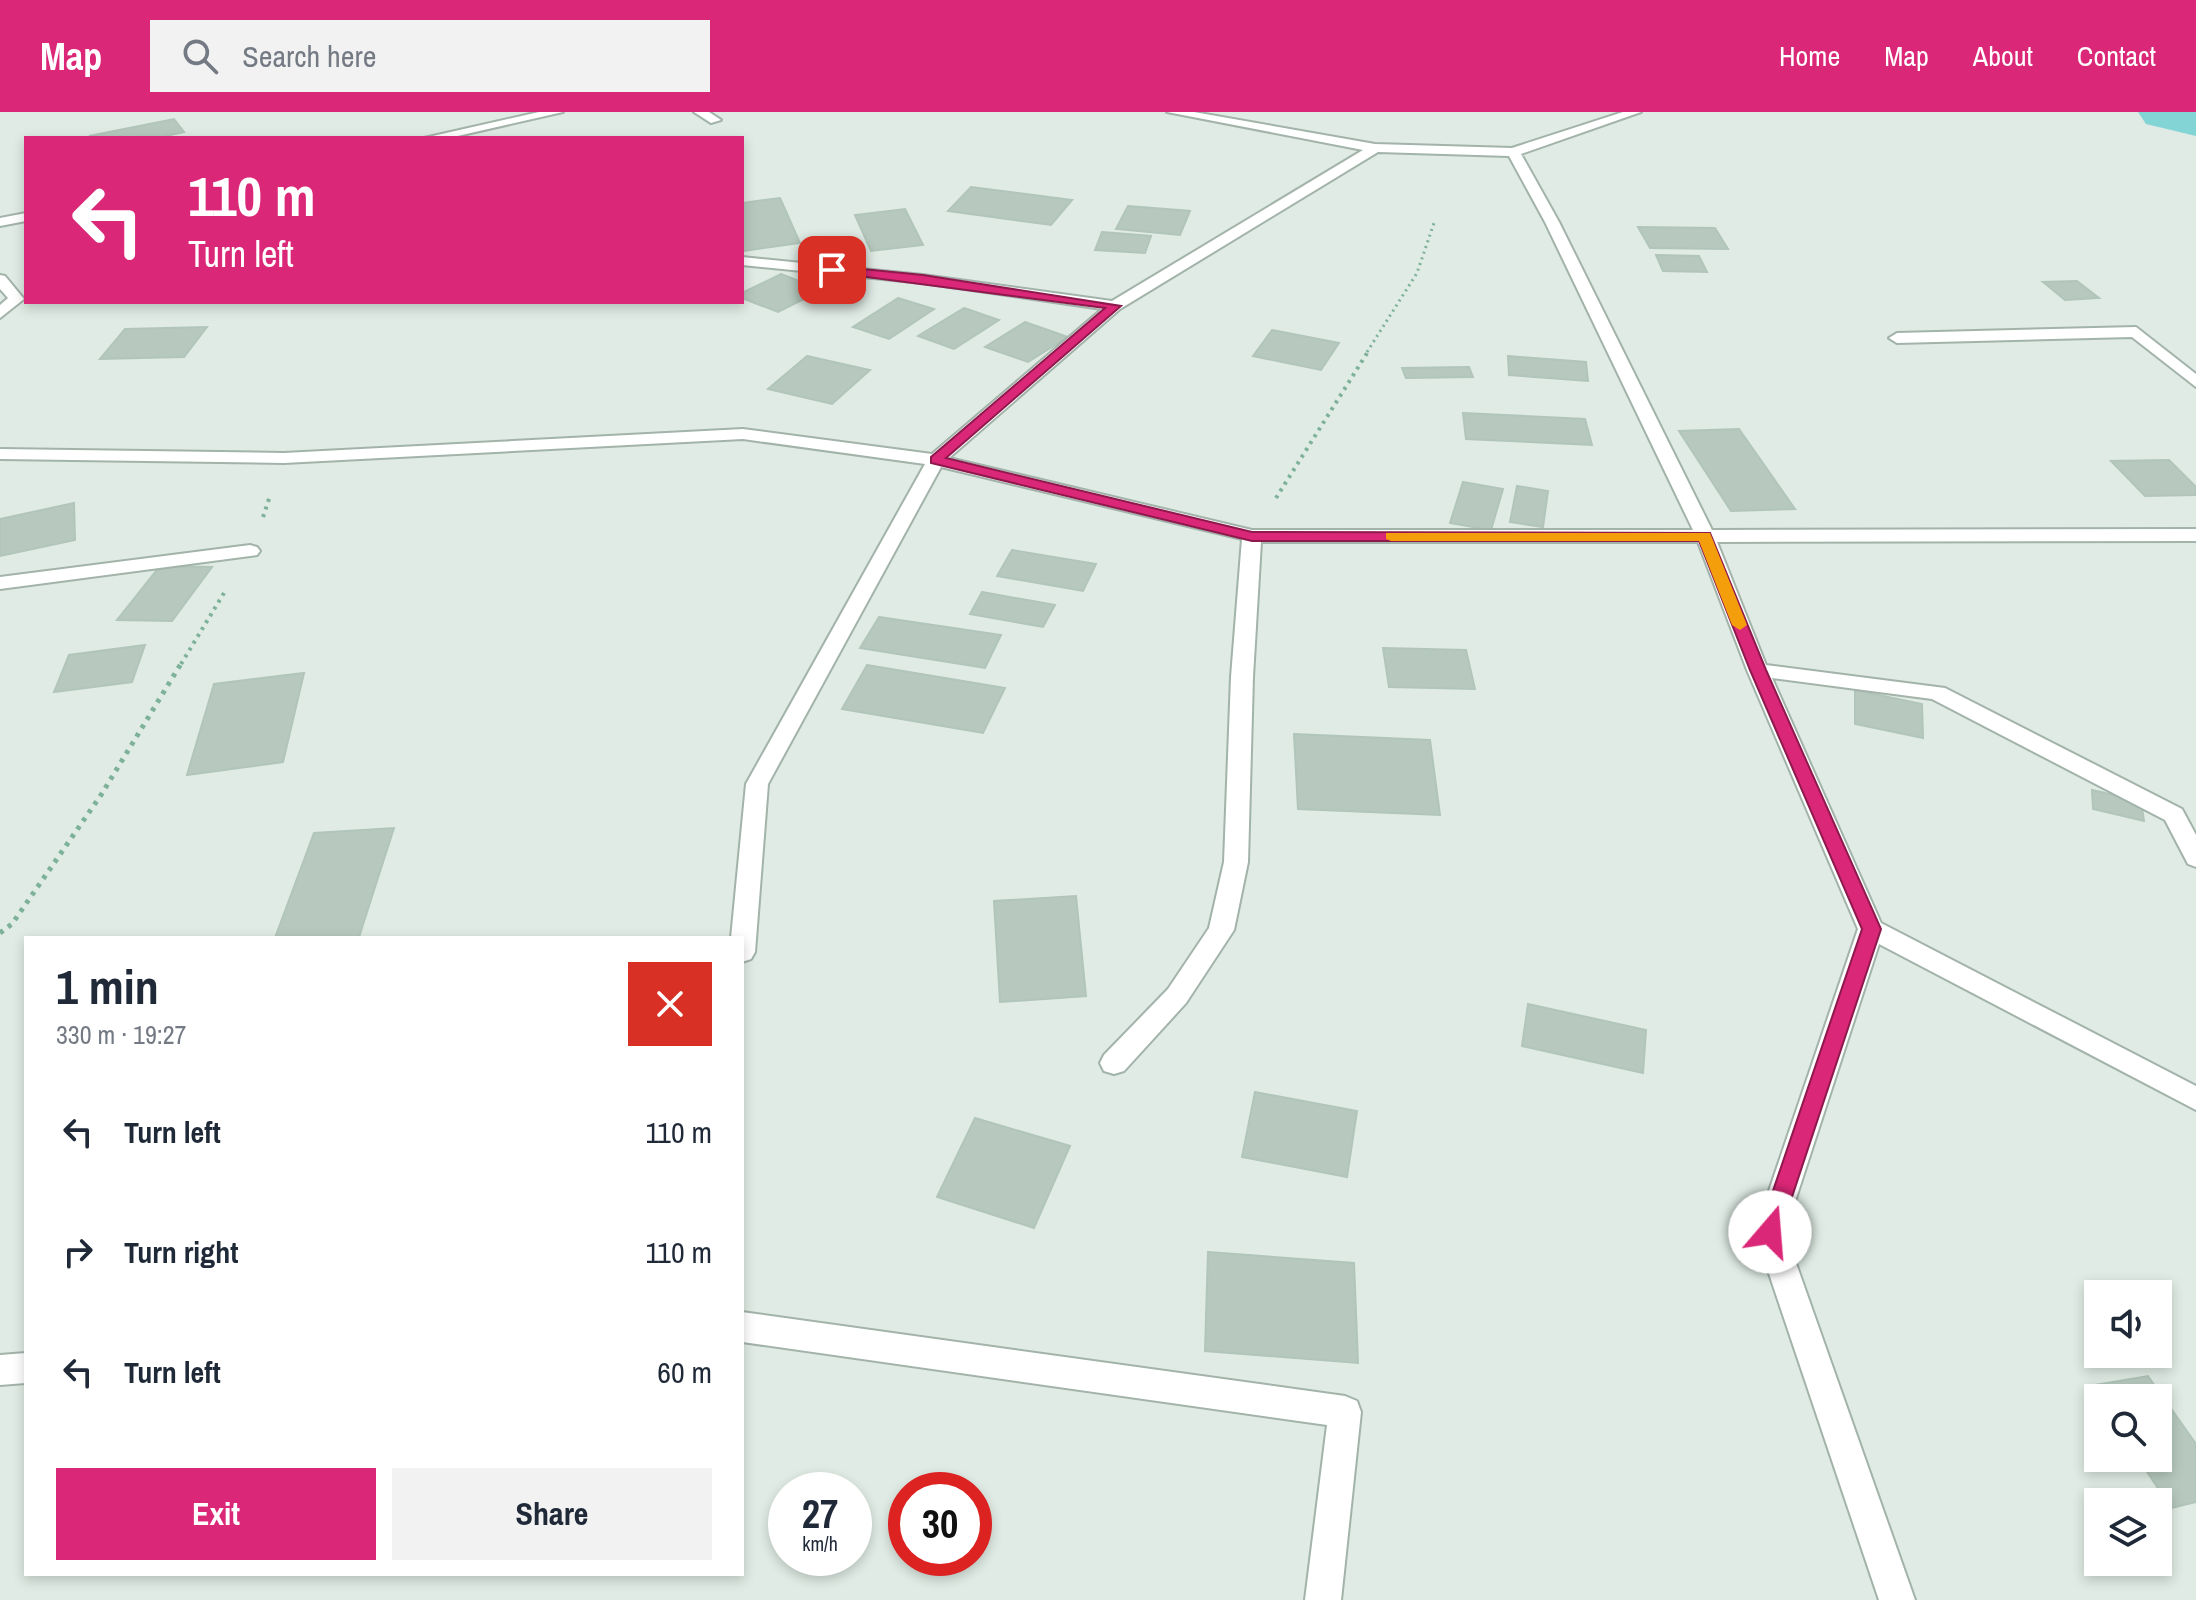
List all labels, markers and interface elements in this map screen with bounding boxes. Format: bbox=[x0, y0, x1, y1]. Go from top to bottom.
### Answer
search box bbox=[150, 20, 710, 92]
text: Map bbox=[40, 31, 102, 82]
icon: search bbox=[178, 34, 222, 78]
text: Search here bbox=[242, 36, 376, 76]
text: Home bbox=[1779, 37, 1840, 75]
text: Map bbox=[1884, 37, 1929, 75]
text: About bbox=[1973, 37, 2033, 75]
text: Contact bbox=[2077, 37, 2156, 75]
text: 110 m bbox=[188, 158, 316, 233]
icon: left bbox=[56, 168, 160, 272]
text: Turn left bbox=[188, 230, 294, 278]
pin bbox=[798, 236, 866, 304]
icon: arrive bbox=[810, 248, 854, 292]
text: 1 min bbox=[56, 954, 159, 1019]
button: close bbox=[628, 962, 712, 1046]
text: 330 m · 19:27 bbox=[56, 1017, 186, 1052]
icon: left bbox=[56, 1110, 100, 1154]
text: Turn left bbox=[124, 1112, 221, 1152]
text: 110 m bbox=[645, 1112, 712, 1152]
position arrow bbox=[1728, 1190, 1812, 1274]
icon: right bbox=[56, 1230, 100, 1274]
text: Turn right bbox=[124, 1232, 238, 1272]
text: 110 m bbox=[645, 1232, 712, 1272]
map controls bbox=[2084, 1280, 2172, 1576]
button: sound bbox=[2084, 1280, 2172, 1368]
icon: left bbox=[56, 1350, 100, 1394]
text: Turn left bbox=[124, 1352, 221, 1392]
text: 60 m bbox=[657, 1352, 712, 1392]
button: search bbox=[2084, 1384, 2172, 1472]
button: Exit bbox=[56, 1468, 376, 1560]
button: Share bbox=[392, 1468, 712, 1560]
speed limit sign: 30 bbox=[888, 1472, 992, 1576]
text: 27 bbox=[802, 1487, 838, 1540]
button: layers bbox=[2084, 1488, 2172, 1576]
text: km/h bbox=[802, 1530, 838, 1557]

